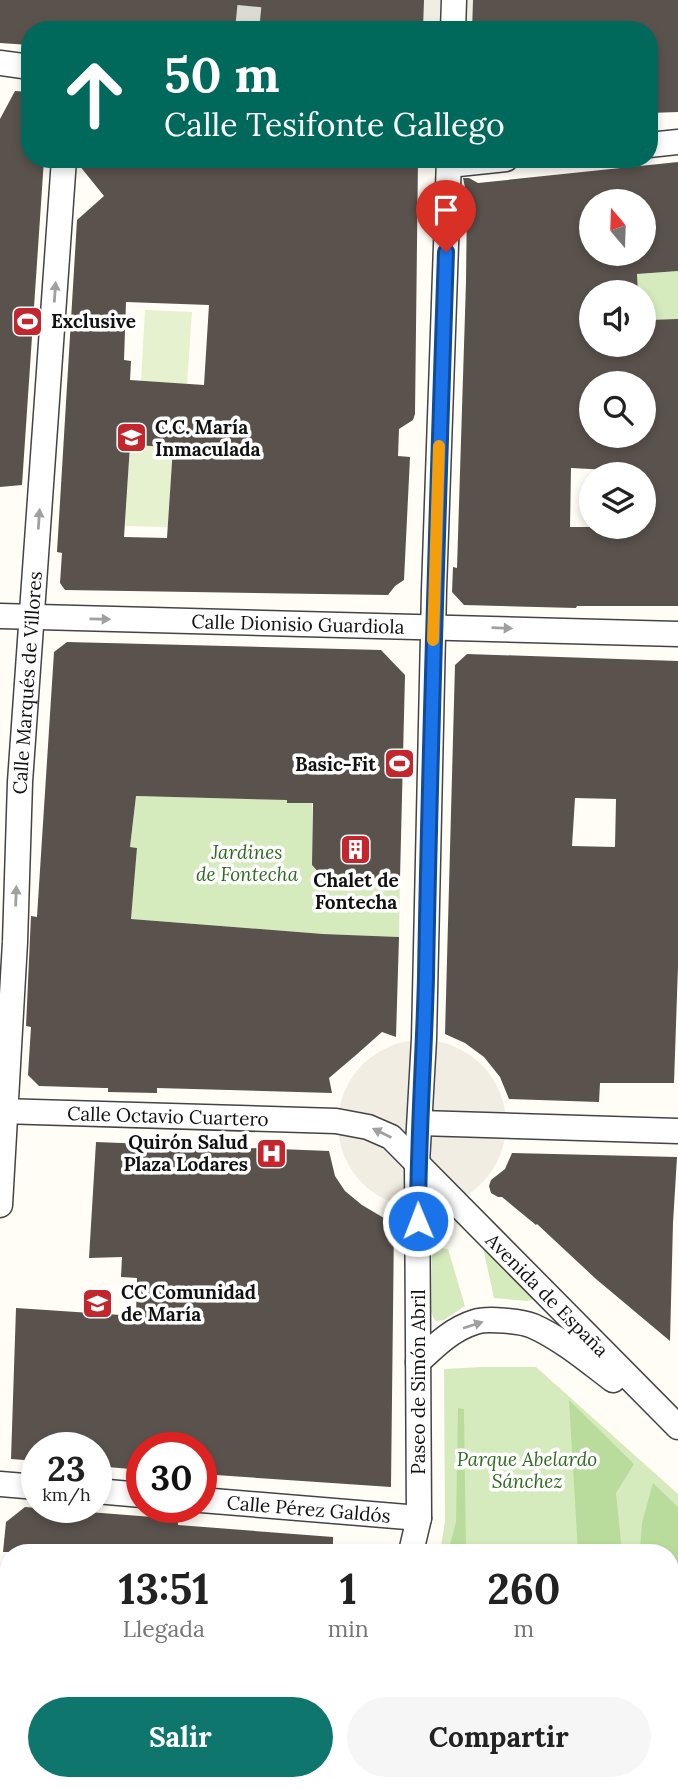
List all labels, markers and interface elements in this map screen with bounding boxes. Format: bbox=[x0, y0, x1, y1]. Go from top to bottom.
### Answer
text: 50 m bbox=[164, 43, 280, 105]
icon: ahead bbox=[49, 49, 140, 140]
text: Calle Tesifonte Gallego bbox=[164, 104, 505, 145]
pin bbox=[416, 180, 476, 252]
north arrow bbox=[579, 189, 656, 266]
map controls bbox=[579, 189, 656, 539]
icon: arrive bbox=[427, 191, 465, 229]
button: sound bbox=[579, 280, 656, 357]
one-way arrow bbox=[50, 281, 61, 303]
sports icon: Exclusive bbox=[11, 304, 45, 338]
place label: Exclusive bbox=[51, 309, 136, 333]
button: search bbox=[579, 371, 656, 448]
place label: C.C. María Inmaculada bbox=[155, 415, 260, 461]
school or university icon: C.C. María Inmaculada bbox=[115, 421, 149, 455]
button: layers bbox=[579, 462, 656, 539]
one-way arrow bbox=[34, 508, 45, 530]
street label: Calle Marqués de Villores bbox=[8, 570, 47, 795]
street label: Calle Dionisio Guardiola bbox=[191, 609, 405, 639]
one-way arrow bbox=[89, 613, 111, 624]
one-way arrow bbox=[491, 623, 513, 634]
sports icon: Basic-Fit bbox=[382, 747, 416, 781]
place label: Basic-Fit bbox=[295, 752, 377, 776]
building icon: Chalet de Fontecha bbox=[339, 832, 373, 866]
park label: Jardines de Fontecha bbox=[196, 840, 299, 886]
place label: Chalet de Fontecha bbox=[313, 868, 399, 914]
one-way arrow bbox=[11, 885, 22, 907]
street label: Calle Octavio Cuartero bbox=[67, 1101, 269, 1131]
one-way arrow bbox=[371, 1128, 391, 1140]
place label: Quirón Salud Plaza Lodares bbox=[123, 1130, 248, 1176]
hospital icon: Quirón Salud Plaza Lodares bbox=[254, 1136, 288, 1170]
position arrow bbox=[381, 1184, 455, 1258]
street label: Avenida de España bbox=[480, 1227, 614, 1362]
place label: CC Comunidad de María bbox=[121, 1280, 256, 1326]
school or university icon: CC Comunidad de María bbox=[81, 1286, 115, 1320]
street label: Paseo de Simón Abril bbox=[406, 1289, 430, 1475]
one-way arrow bbox=[463, 1319, 484, 1329]
speed limit sign: 30 bbox=[126, 1432, 217, 1523]
text: 23 bbox=[47, 1446, 86, 1491]
park label: Parque Abelardo Sánchez bbox=[457, 1447, 597, 1493]
text: km/h bbox=[42, 1483, 91, 1506]
street label: Calle Pérez Galdós bbox=[226, 1490, 392, 1528]
text: 13:51 bbox=[118, 1562, 209, 1616]
text: 1 bbox=[340, 1562, 357, 1616]
text: 260 bbox=[487, 1562, 561, 1616]
text: Llegada bbox=[123, 1614, 205, 1643]
text: min bbox=[328, 1614, 369, 1643]
text: m bbox=[514, 1614, 534, 1643]
button: Salir bbox=[28, 1697, 333, 1777]
button: Compartir bbox=[347, 1697, 651, 1777]

